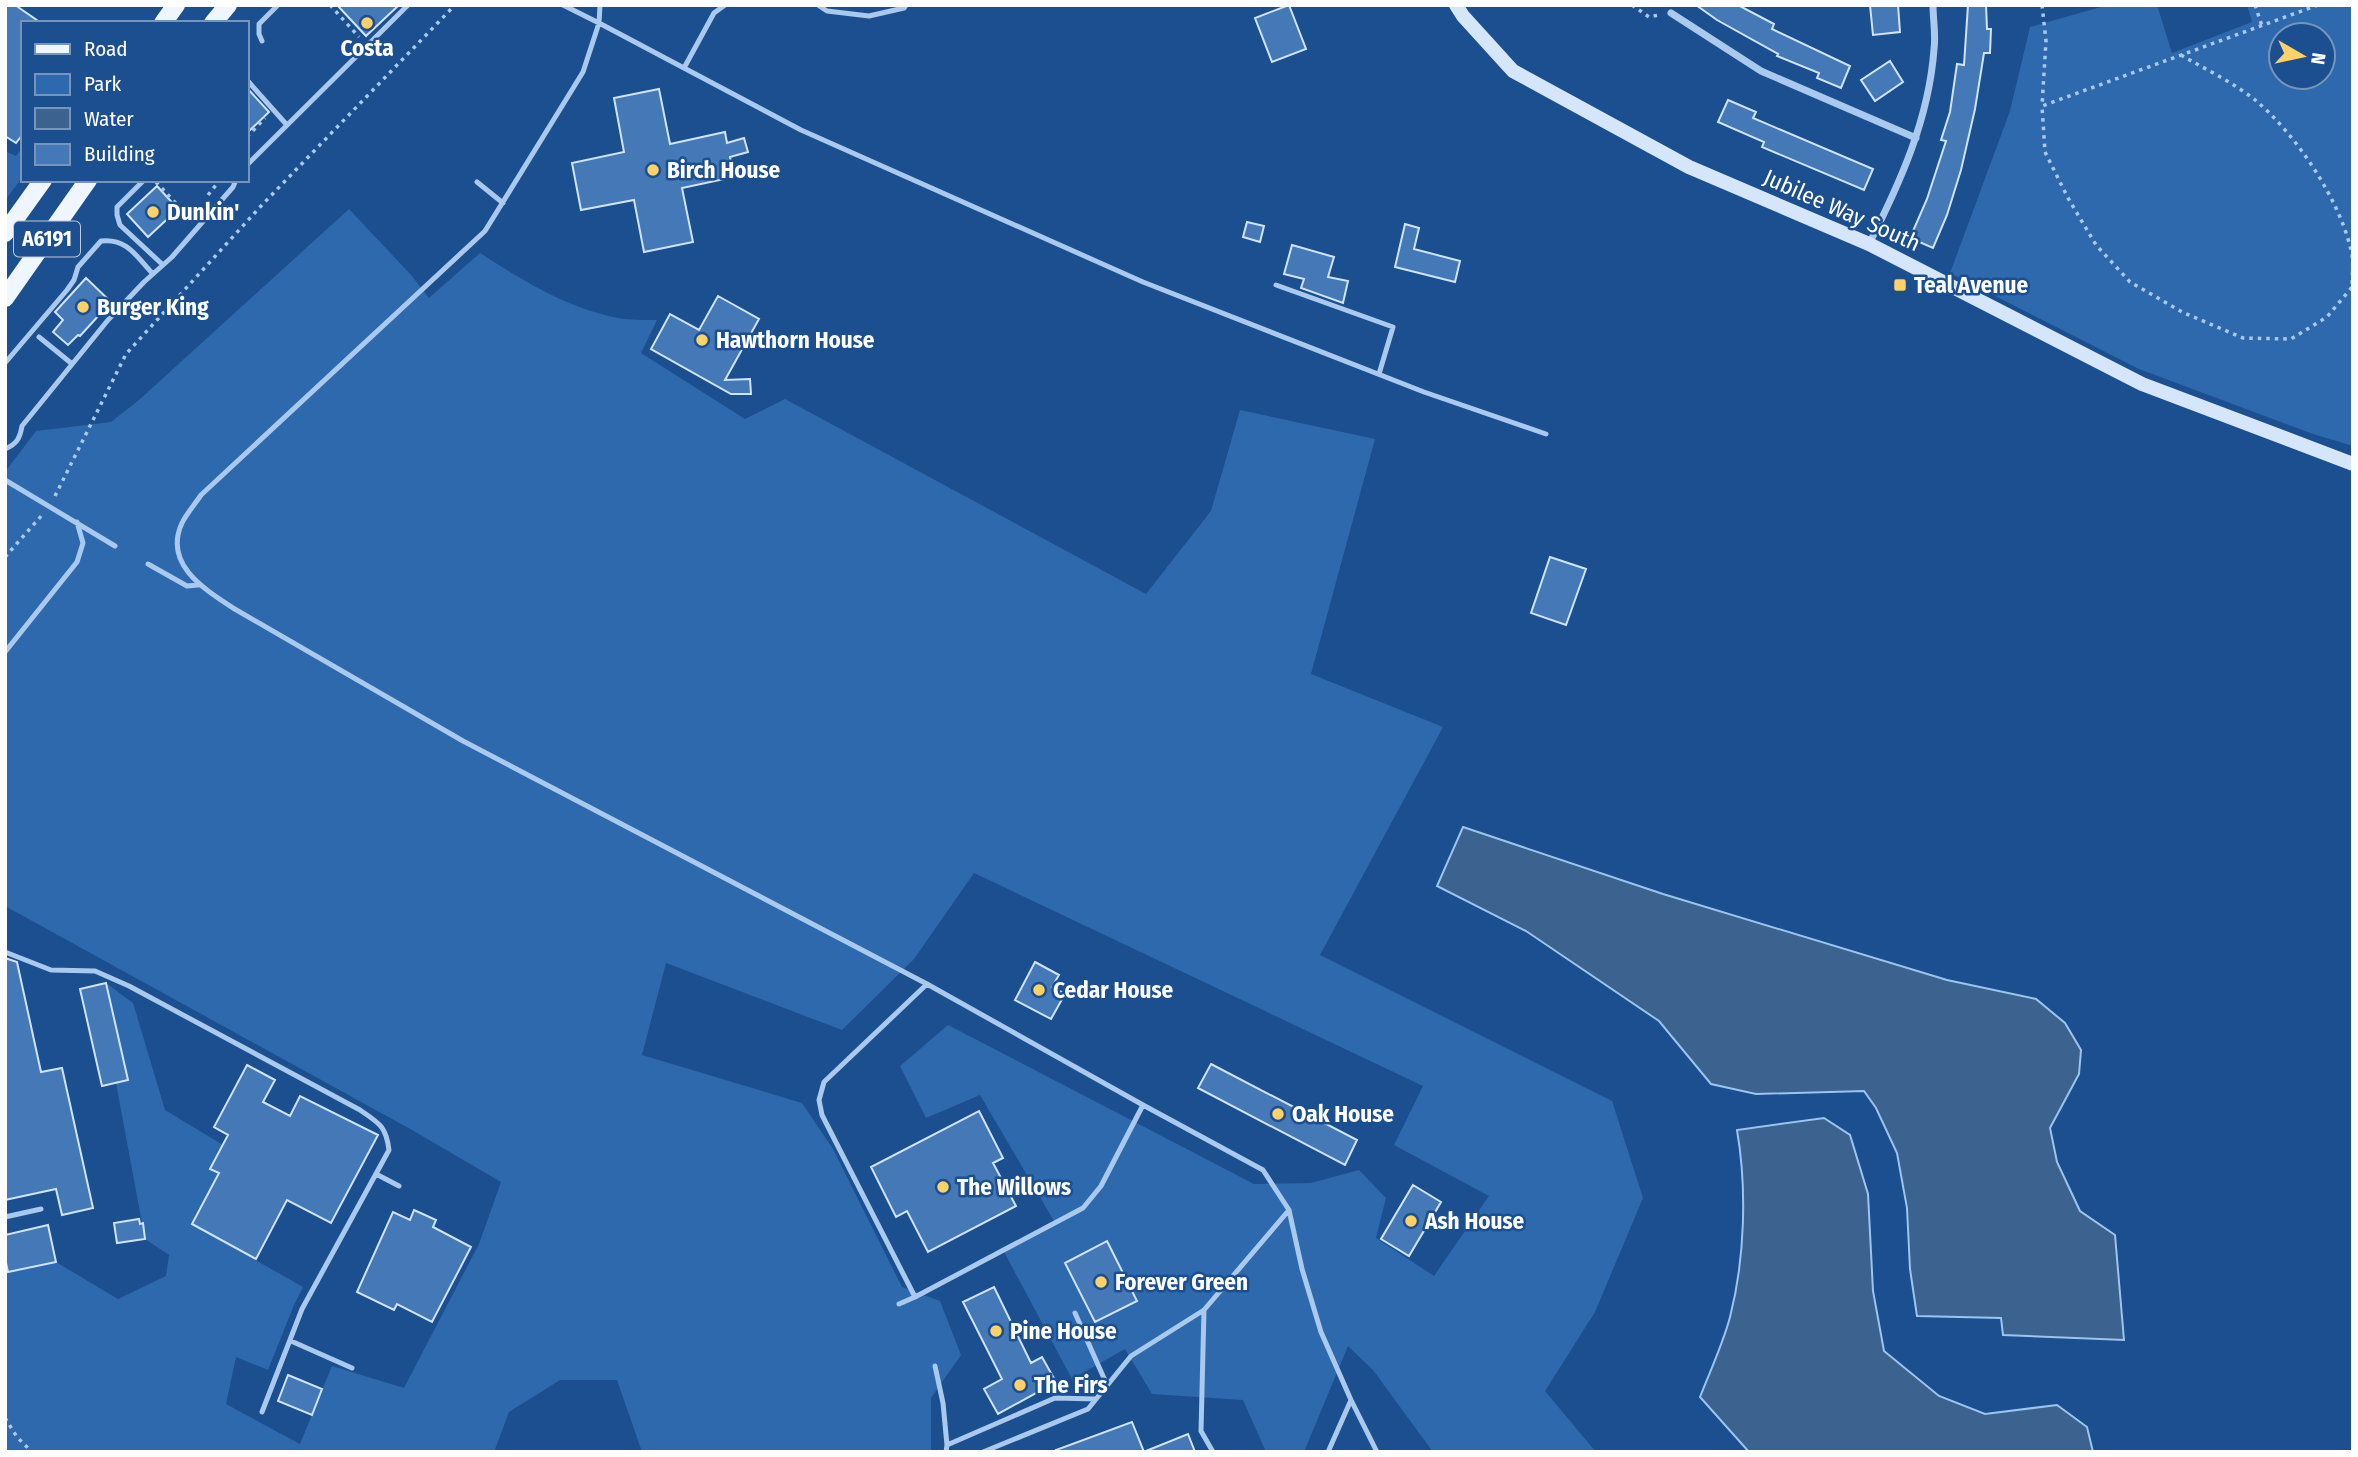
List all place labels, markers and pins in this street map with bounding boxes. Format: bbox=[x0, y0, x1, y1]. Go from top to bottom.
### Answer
marker: Costa bbox=[359, 15, 375, 31]
place label: Costa bbox=[340, 34, 394, 62]
place label: Birch House bbox=[667, 156, 781, 184]
marker: Birch House bbox=[645, 162, 661, 178]
place label: Dunkin' bbox=[167, 198, 239, 226]
marker: Dunkin' bbox=[145, 204, 161, 220]
place label: Teal Avenue bbox=[1914, 271, 2029, 299]
marker: Teal Avenue bbox=[1892, 277, 1908, 293]
place label: Burger King bbox=[97, 293, 209, 321]
marker: Burger King bbox=[75, 299, 91, 315]
place label: Hawthorn House bbox=[716, 326, 875, 354]
marker: Hawthorn House bbox=[694, 332, 710, 348]
place label: Cedar House bbox=[1053, 976, 1174, 1004]
marker: Cedar House bbox=[1031, 982, 1047, 998]
place label: Oak House bbox=[1292, 1100, 1394, 1128]
marker: Oak House bbox=[1270, 1106, 1286, 1122]
place label: The Willows bbox=[957, 1173, 1071, 1201]
marker: The Willows bbox=[935, 1179, 951, 1195]
place label: Ash House bbox=[1424, 1207, 1525, 1235]
marker: Ash House bbox=[1403, 1213, 1419, 1229]
place label: Forever Green bbox=[1115, 1268, 1248, 1296]
marker: Forever Green bbox=[1093, 1274, 1109, 1290]
place label: Pine House bbox=[1010, 1317, 1117, 1345]
marker: Pine House bbox=[988, 1323, 1004, 1339]
place label: The Firs bbox=[1034, 1371, 1108, 1399]
marker: The Firs bbox=[1012, 1377, 1028, 1393]

